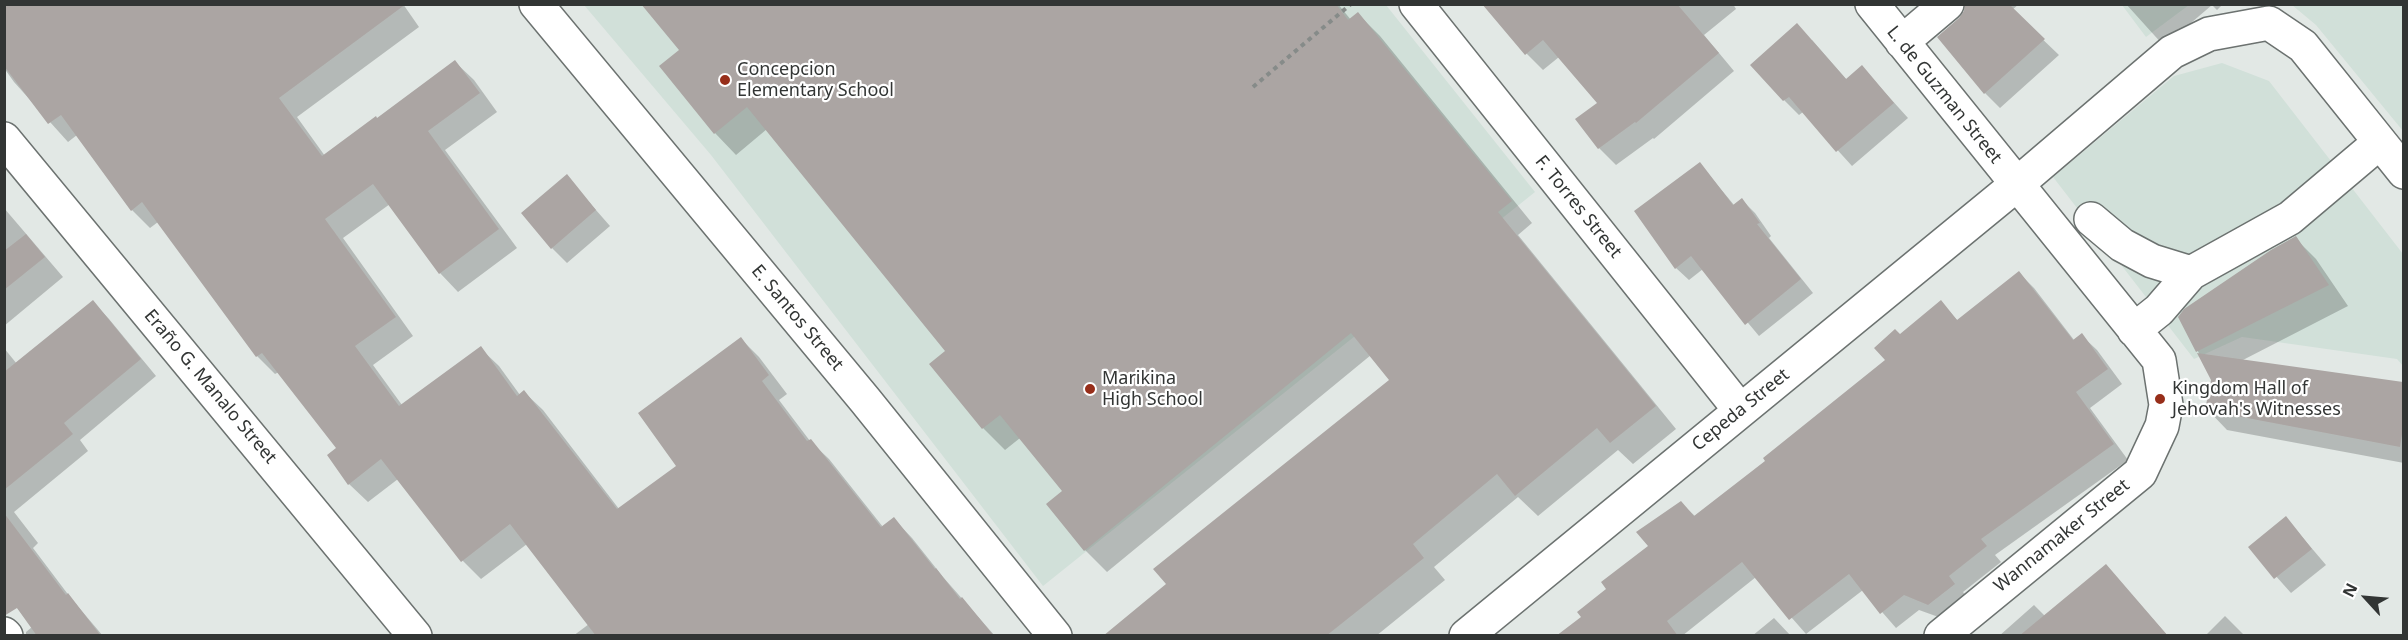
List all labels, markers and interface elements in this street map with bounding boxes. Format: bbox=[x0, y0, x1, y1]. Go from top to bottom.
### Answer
street label: L. de Guzman Street bbox=[1882, 22, 2006, 168]
place label: Concepcion Elementary School bbox=[737, 59, 894, 101]
marker: Concepcion Elementary School bbox=[718, 73, 732, 87]
street label: F. Torres Street bbox=[1530, 151, 1626, 263]
street label: E. Santos Street bbox=[746, 261, 848, 375]
street label: Eraño G. Manalo Street bbox=[139, 306, 281, 468]
street label: Cepeda Street bbox=[1688, 364, 1794, 456]
place label: Marikina High School bbox=[1102, 368, 1203, 410]
place label: Kingdom Hall of Jehovah's Witnesses bbox=[2172, 378, 2341, 420]
marker: Marikina High School bbox=[1083, 382, 1097, 396]
marker: Kingdom Hall of Jehovah's Witnesses bbox=[2153, 392, 2167, 406]
street label: Wannamaker Street bbox=[1990, 475, 2134, 597]
north arrow bbox=[2336, 568, 2396, 628]
text: N bbox=[2337, 579, 2363, 601]

